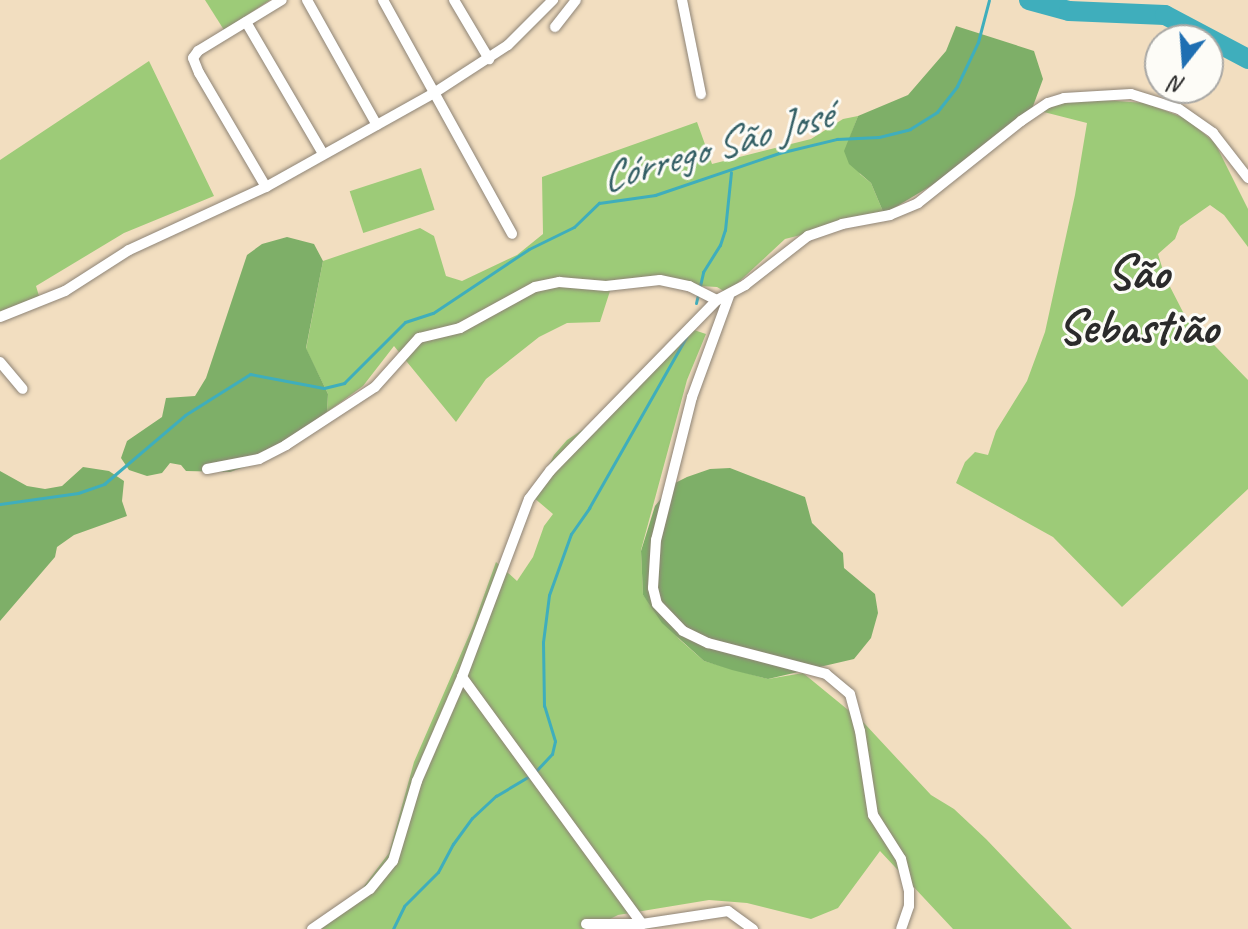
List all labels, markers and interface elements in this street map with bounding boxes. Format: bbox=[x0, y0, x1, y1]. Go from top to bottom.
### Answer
north arrow bbox=[1144, 24, 1224, 104]
text: N bbox=[1167, 70, 1188, 100]
water label: Córrego São José bbox=[595, 90, 837, 204]
district label: São Sebastião bbox=[1058, 243, 1218, 356]

